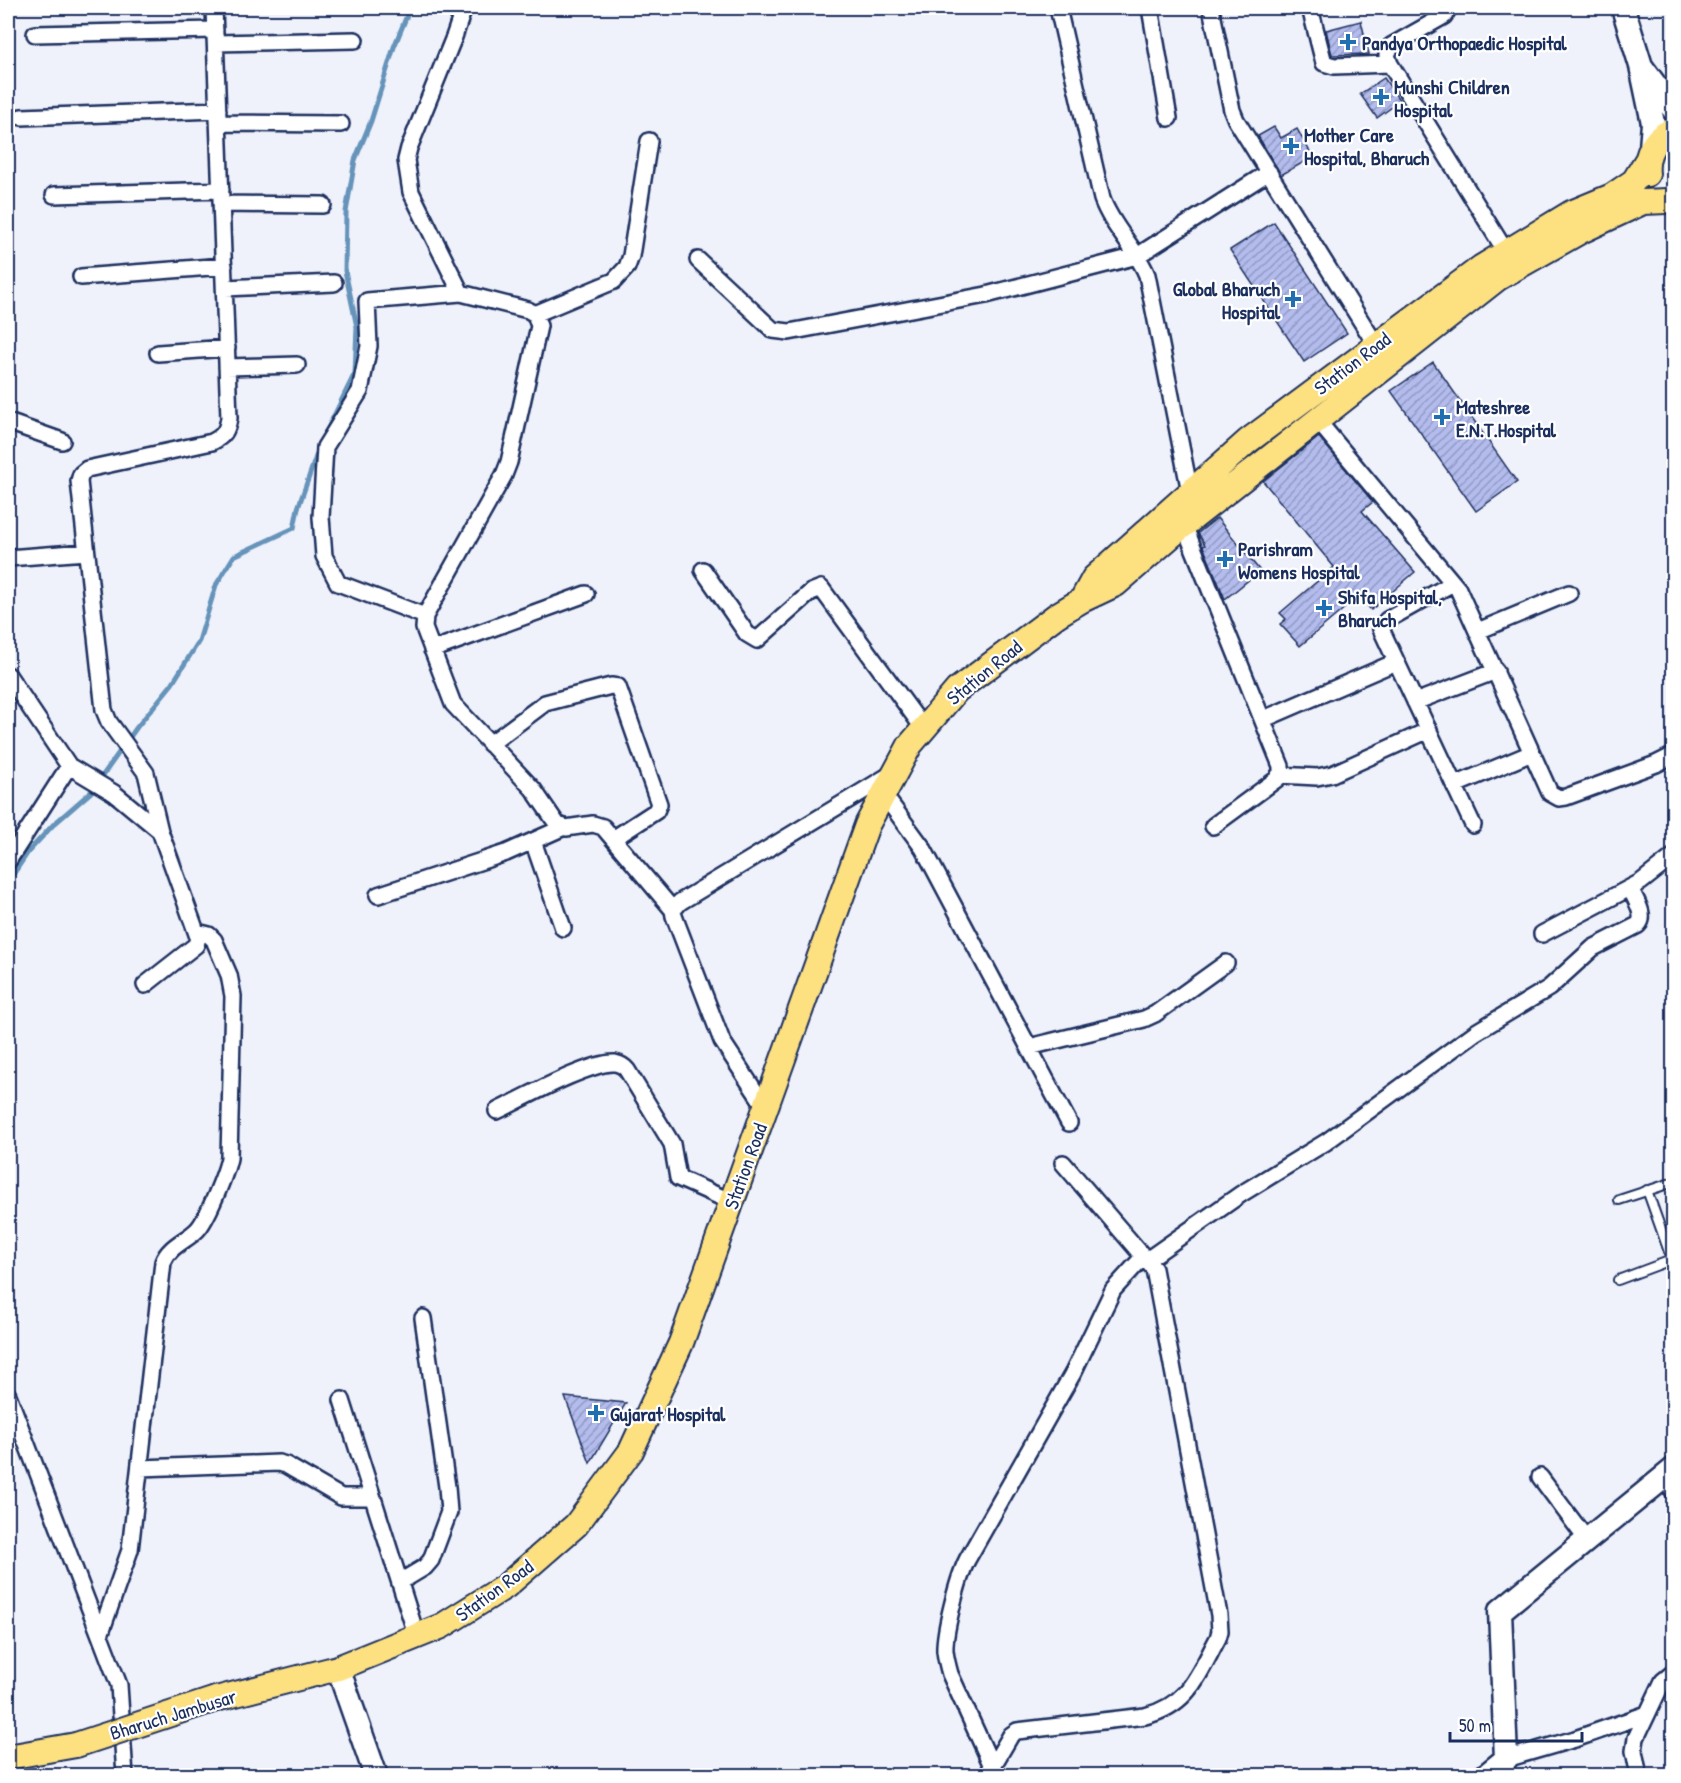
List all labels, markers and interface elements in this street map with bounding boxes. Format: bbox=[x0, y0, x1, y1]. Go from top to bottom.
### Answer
place label: Pandya Orthopaedic Hospital bbox=[1362, 29, 1567, 57]
marker: Pandya Orthopaedic Hospital bbox=[1339, 33, 1357, 51]
place label: Munshi Children Hospital bbox=[1394, 73, 1510, 124]
marker: Munshi Children Hospital bbox=[1372, 88, 1390, 106]
place label: Mother Care Hospital, Bharuch bbox=[1304, 121, 1430, 172]
marker: Mother Care Hospital, Bharuch bbox=[1282, 137, 1300, 155]
place label: Global Bharuch Hospital bbox=[1173, 275, 1281, 326]
marker: Global Bharuch Hospital bbox=[1284, 290, 1302, 308]
street label: Station Road bbox=[1308, 325, 1396, 401]
place label: Mateshree E.N.T.Hospital bbox=[1456, 393, 1557, 444]
marker: Mateshree E.N.T.Hospital bbox=[1433, 408, 1451, 426]
place label: Parishram Womens Hospital bbox=[1238, 535, 1360, 586]
marker: Parishram Womens Hospital bbox=[1216, 550, 1234, 568]
place label: Shifa Hospital, Bharuch bbox=[1338, 583, 1442, 633]
marker: Shifa Hospital, Bharuch bbox=[1315, 599, 1333, 617]
street label: Station Road bbox=[941, 633, 1028, 711]
street label: Station Road bbox=[717, 1119, 773, 1213]
place label: Gujarat Hospital bbox=[610, 1400, 726, 1428]
marker: Gujarat Hospital bbox=[587, 1404, 605, 1422]
street label: Station Road bbox=[450, 1553, 538, 1627]
street label: Bharuch Jambusar bbox=[106, 1682, 240, 1746]
scale bar bbox=[1450, 1705, 1582, 1743]
text: 50 m bbox=[1459, 1713, 1491, 1738]

